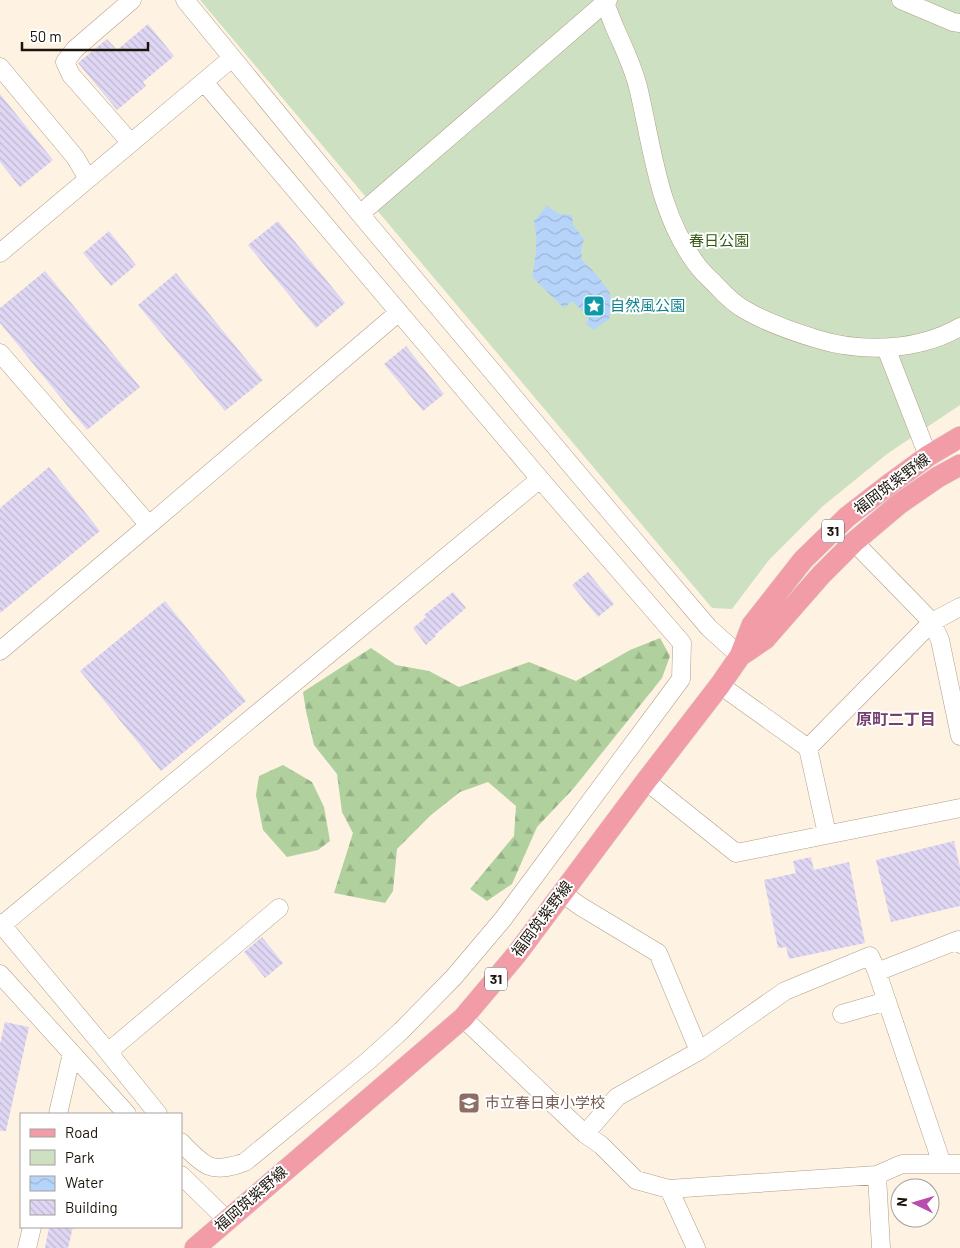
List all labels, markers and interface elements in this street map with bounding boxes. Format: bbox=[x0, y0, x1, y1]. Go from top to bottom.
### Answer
scale bar bbox=[22, 20, 149, 52]
text: 50 m bbox=[30, 27, 62, 45]
park label: 春日公園 bbox=[689, 231, 749, 249]
place icon: 自然風公園 bbox=[582, 294, 606, 318]
place label: 自然風公園 bbox=[610, 296, 685, 314]
street label: 福岡筑紫野線 bbox=[850, 449, 933, 517]
road number: 31 bbox=[822, 520, 844, 542]
district label: 原町二丁目 bbox=[856, 709, 936, 728]
street label: 福岡筑紫野線 bbox=[507, 877, 575, 960]
road number: 31 bbox=[485, 968, 507, 991]
school or university icon: 市立春日東小学校 bbox=[457, 1091, 481, 1115]
place label: 市立春日東小学校 bbox=[485, 1093, 605, 1111]
legend bbox=[20, 1113, 182, 1228]
text: Road bbox=[65, 1123, 98, 1141]
text: Park bbox=[65, 1148, 95, 1166]
street label: 福岡筑紫野線 bbox=[210, 1162, 290, 1235]
text: Water bbox=[65, 1173, 104, 1191]
north arrow bbox=[890, 1178, 940, 1228]
text: N bbox=[893, 1196, 910, 1207]
text: Building bbox=[65, 1198, 118, 1216]

